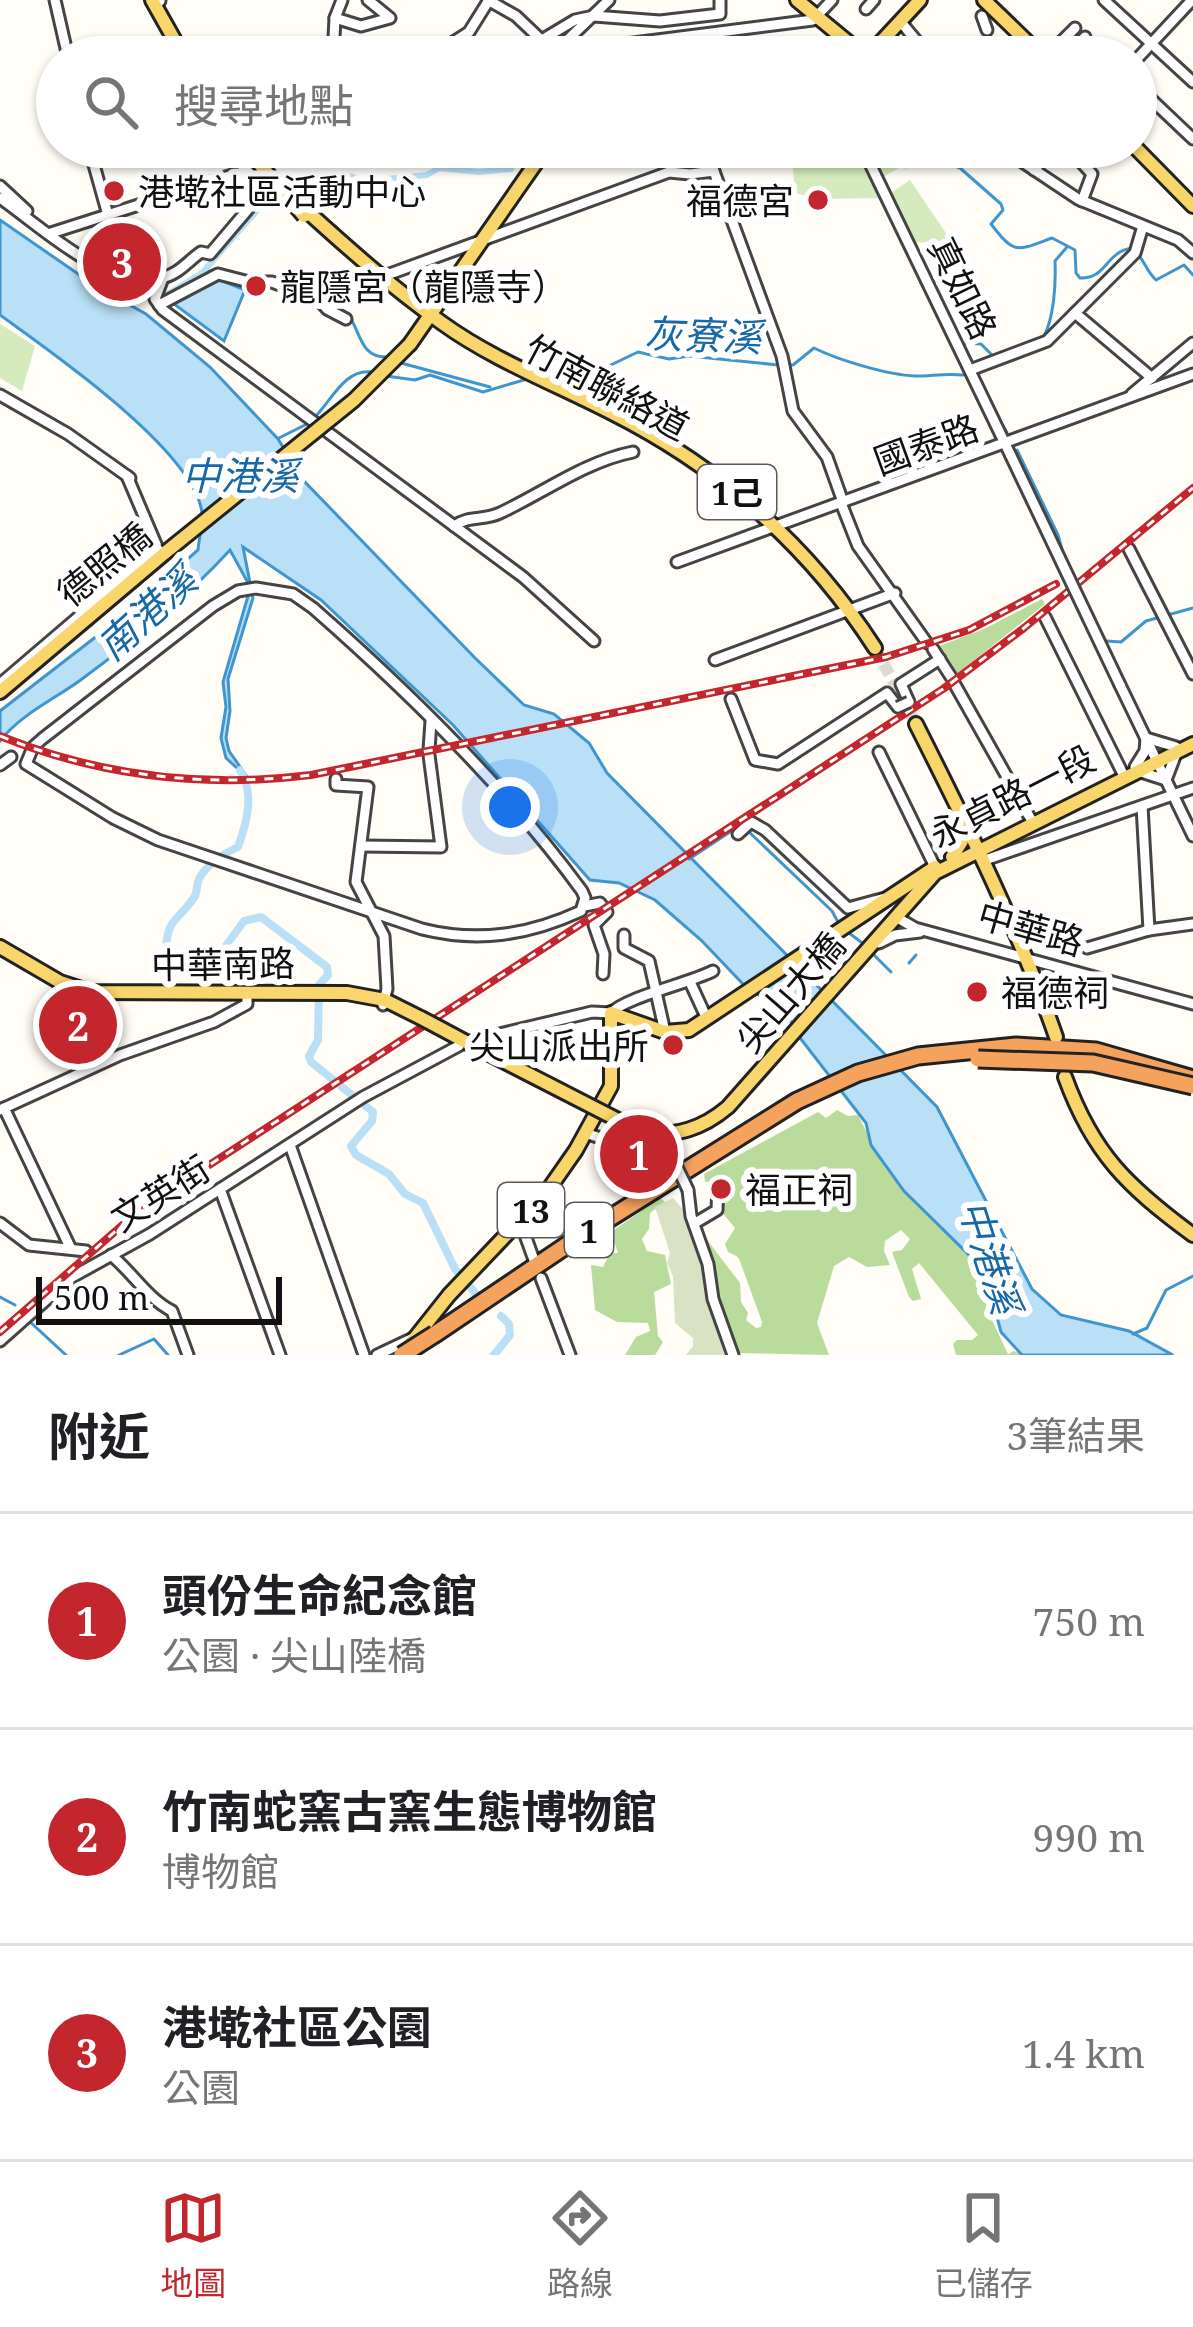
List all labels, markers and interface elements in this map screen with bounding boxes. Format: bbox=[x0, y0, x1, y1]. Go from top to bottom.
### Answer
search box bbox=[36, 36, 1157, 168]
icon: search bbox=[78, 69, 144, 135]
text: 搜尋地點 bbox=[174, 74, 354, 135]
place label: 港墘社區活動中心 bbox=[138, 167, 426, 216]
place label: 福德宮 bbox=[686, 176, 794, 225]
marker: 港墘社區活動中心 bbox=[101, 178, 127, 204]
marker: 福德宮 bbox=[805, 187, 831, 213]
pin: 3 bbox=[83, 217, 161, 307]
street label: 真如路 bbox=[917, 229, 1009, 347]
place label: 龍隱宮（龍隱寺） bbox=[280, 262, 568, 311]
marker: 龍隱宮（龍隱寺） bbox=[243, 273, 269, 299]
water label: 灰寮溪 bbox=[644, 305, 767, 363]
street label: 竹南聯絡道 bbox=[516, 323, 698, 451]
street label: 國泰路 bbox=[867, 403, 985, 485]
water label: 中港溪 bbox=[181, 448, 303, 501]
road number: 1己 bbox=[698, 465, 776, 519]
street label: 德照橋 bbox=[47, 511, 161, 617]
water label: 南港溪 bbox=[85, 550, 211, 671]
street label: 永貞路一段 bbox=[921, 733, 1103, 859]
your location bbox=[480, 777, 540, 837]
street label: 中華路 bbox=[972, 890, 1090, 966]
street label: 尖山大橋 bbox=[724, 922, 856, 1062]
street label: 中華南路 bbox=[151, 938, 295, 990]
place label: 福德祠 bbox=[1001, 968, 1109, 1017]
marker: 福德祠 bbox=[964, 979, 990, 1005]
pin: 2 bbox=[39, 980, 117, 1070]
place label: 尖山派出所 bbox=[469, 1021, 649, 1070]
marker: 尖山派出所 bbox=[660, 1032, 686, 1058]
pin: 1 bbox=[600, 1109, 678, 1199]
street label: 文英街 bbox=[101, 1144, 219, 1242]
place label: 福正祠 bbox=[745, 1165, 853, 1214]
marker: 福正祠 bbox=[708, 1176, 734, 1202]
road number: 13 bbox=[498, 1183, 564, 1237]
water label: 中港溪 bbox=[948, 1192, 1036, 1325]
road number: 1 bbox=[565, 1203, 613, 1257]
scale bar bbox=[36, 1271, 282, 1324]
text: 500 m bbox=[54, 1275, 149, 1320]
text: 附近 bbox=[48, 1400, 150, 1470]
text: 3筆結果 bbox=[1006, 1408, 1145, 1461]
text: 頭份生命紀念館 bbox=[162, 1564, 477, 1625]
text: 1 bbox=[76, 1594, 98, 1647]
text: 750 m bbox=[1033, 1594, 1145, 1647]
text: 公園 · 尖山陸橋 bbox=[162, 1628, 426, 1681]
text: 竹南蛇窯古窯生態博物館 bbox=[162, 1780, 657, 1841]
text: 2 bbox=[76, 1810, 98, 1863]
text: 990 m bbox=[1033, 1810, 1145, 1863]
text: 博物館 bbox=[162, 1844, 279, 1897]
text: 港墘社區公園 bbox=[162, 1996, 432, 2057]
text: 3 bbox=[76, 2026, 98, 2079]
text: 1.4 km bbox=[1022, 2026, 1145, 2079]
text: 公園 bbox=[162, 2060, 240, 2113]
tab: 地圖 bbox=[160, 2185, 226, 2305]
tab: 路線 bbox=[547, 2185, 613, 2305]
tab: 已儲存 bbox=[934, 2185, 1033, 2305]

